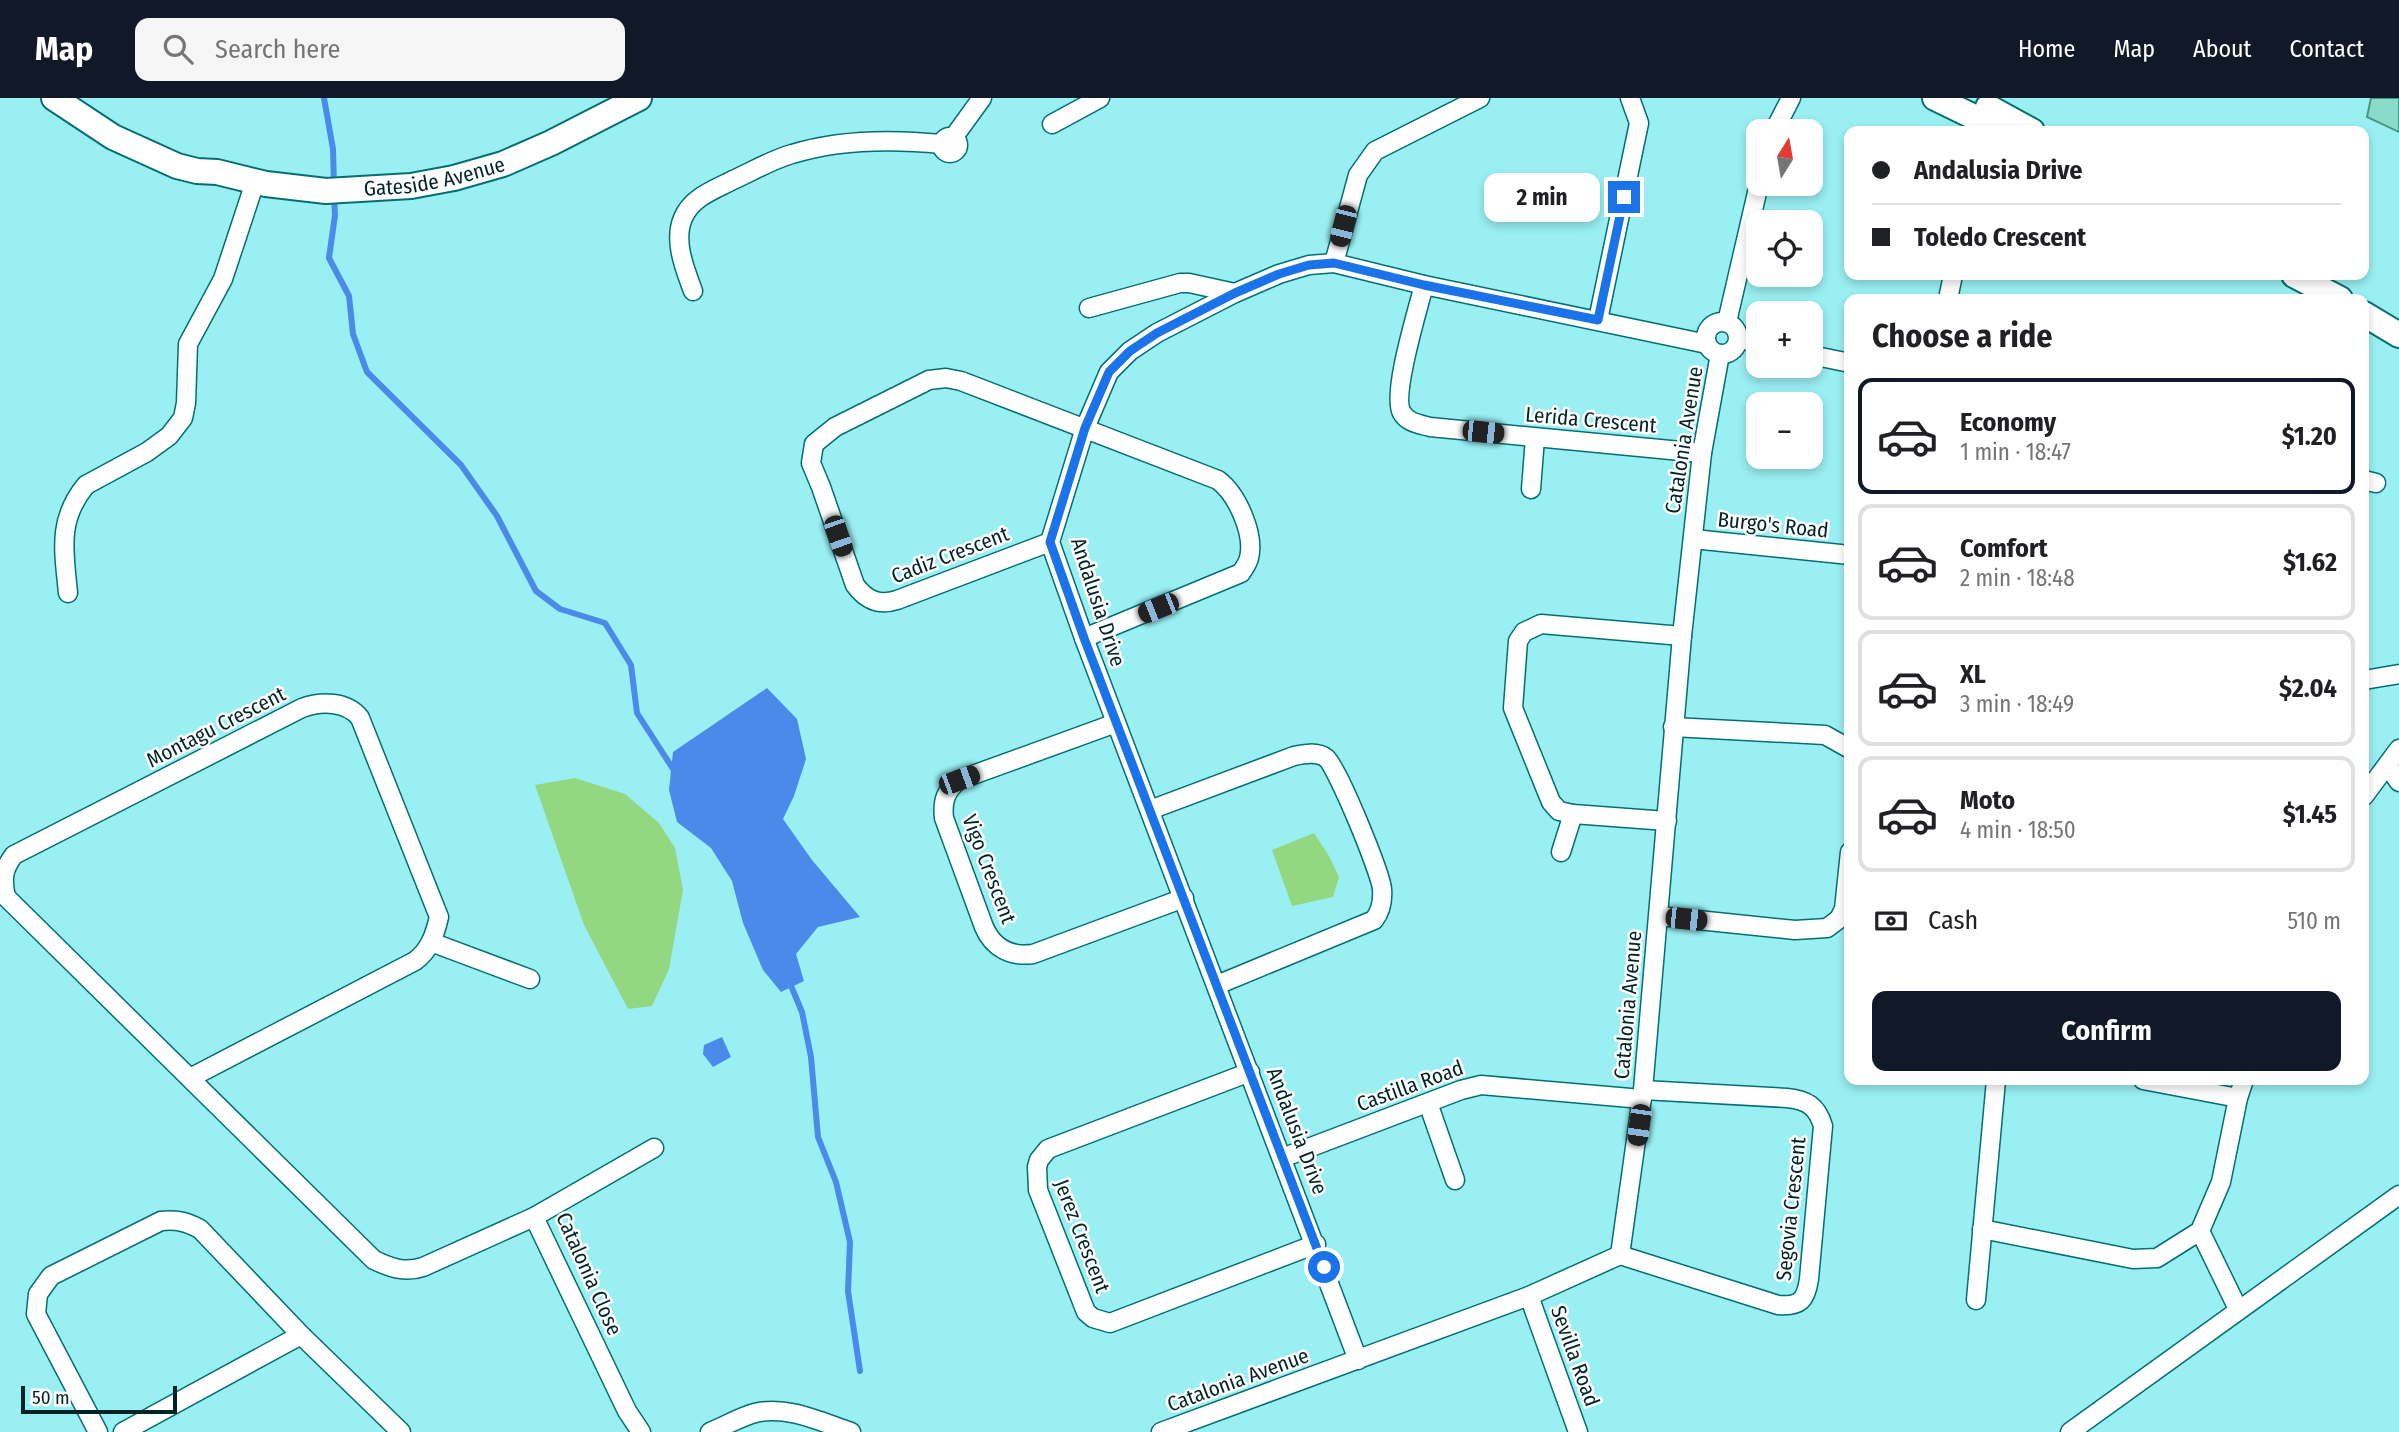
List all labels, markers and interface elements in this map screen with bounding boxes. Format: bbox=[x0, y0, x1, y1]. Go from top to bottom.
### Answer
search box bbox=[135, 18, 625, 81]
text: Map bbox=[35, 29, 93, 69]
icon: search bbox=[159, 30, 197, 68]
text: Search here bbox=[215, 34, 340, 65]
text: Home bbox=[2018, 35, 2075, 63]
text: Map bbox=[2113, 35, 2155, 63]
text: About bbox=[2193, 35, 2251, 63]
text: Contact bbox=[2289, 35, 2364, 63]
north arrow bbox=[1746, 119, 1824, 196]
map controls bbox=[1746, 119, 1823, 469]
street label: Gateside Avenue bbox=[363, 151, 508, 202]
text: Andalusia Drive bbox=[1914, 155, 2083, 186]
callout: 2 min bbox=[1484, 172, 1600, 222]
route end bbox=[1608, 181, 1640, 213]
text: 2 min bbox=[1517, 183, 1568, 211]
car bbox=[1328, 203, 1359, 249]
button: locate bbox=[1746, 210, 1823, 287]
text: Toledo Crescent bbox=[1914, 222, 2086, 253]
button: + bbox=[1746, 301, 1823, 378]
text: Choose a ride bbox=[1872, 317, 2053, 355]
street label: Catalonia Avenue bbox=[1660, 365, 1708, 515]
button: − bbox=[1746, 392, 1823, 469]
street label: Lerida Crescent bbox=[1524, 401, 1658, 439]
icon: car bbox=[1876, 405, 1939, 468]
text: Economy bbox=[1960, 407, 2056, 438]
car bbox=[1462, 419, 1505, 445]
text: $1.20 bbox=[2282, 421, 2337, 452]
text: 1 min · 18:47 bbox=[1960, 438, 2071, 466]
street label: Burgo's Road bbox=[1716, 506, 1830, 544]
car bbox=[822, 513, 855, 559]
street label: Cadiz Crescent bbox=[888, 521, 1013, 589]
icon: car bbox=[1876, 531, 1939, 594]
text: Comfort bbox=[1960, 533, 2048, 564]
street label: Andalusia Drive bbox=[1065, 534, 1131, 670]
text: $1.62 bbox=[2283, 547, 2337, 578]
text: 2 min · 18:48 bbox=[1960, 564, 2075, 592]
car bbox=[1135, 590, 1182, 626]
icon: car bbox=[1876, 657, 1939, 720]
text: XL bbox=[1960, 659, 1986, 690]
text: $2.04 bbox=[2279, 673, 2337, 704]
street label: Montagu Crescent bbox=[142, 681, 290, 773]
text: 3 min · 18:49 bbox=[1960, 690, 2074, 718]
car bbox=[936, 763, 983, 797]
icon: car bbox=[1876, 783, 1939, 846]
text: Moto bbox=[1960, 785, 2015, 816]
text: $1.45 bbox=[2283, 799, 2337, 830]
street label: Vigo Crescent bbox=[956, 811, 1022, 927]
text: 4 min · 18:50 bbox=[1960, 816, 2076, 844]
icon: cash bbox=[1872, 902, 1910, 940]
text: Cash bbox=[1928, 905, 1978, 936]
car bbox=[1665, 906, 1708, 932]
text: 510 m bbox=[2288, 907, 2341, 935]
street label: Catalonia Avenue bbox=[1609, 930, 1647, 1080]
button: Confirm bbox=[1872, 991, 2341, 1071]
street label: Castilla Road bbox=[1353, 1055, 1467, 1117]
street label: Andalusia Drive bbox=[1261, 1064, 1333, 1198]
car bbox=[1626, 1103, 1653, 1147]
street label: Segovia Crescent bbox=[1771, 1136, 1811, 1282]
street label: Jerez Crescent bbox=[1048, 1175, 1116, 1297]
street label: Catalonia Close bbox=[550, 1208, 628, 1340]
route start bbox=[1308, 1251, 1340, 1283]
street label: Sevilla Road bbox=[1545, 1302, 1605, 1410]
street label: Catalonia Avenue bbox=[1164, 1342, 1312, 1418]
scale bar bbox=[21, 1383, 177, 1415]
text: 50 m bbox=[32, 1386, 70, 1409]

